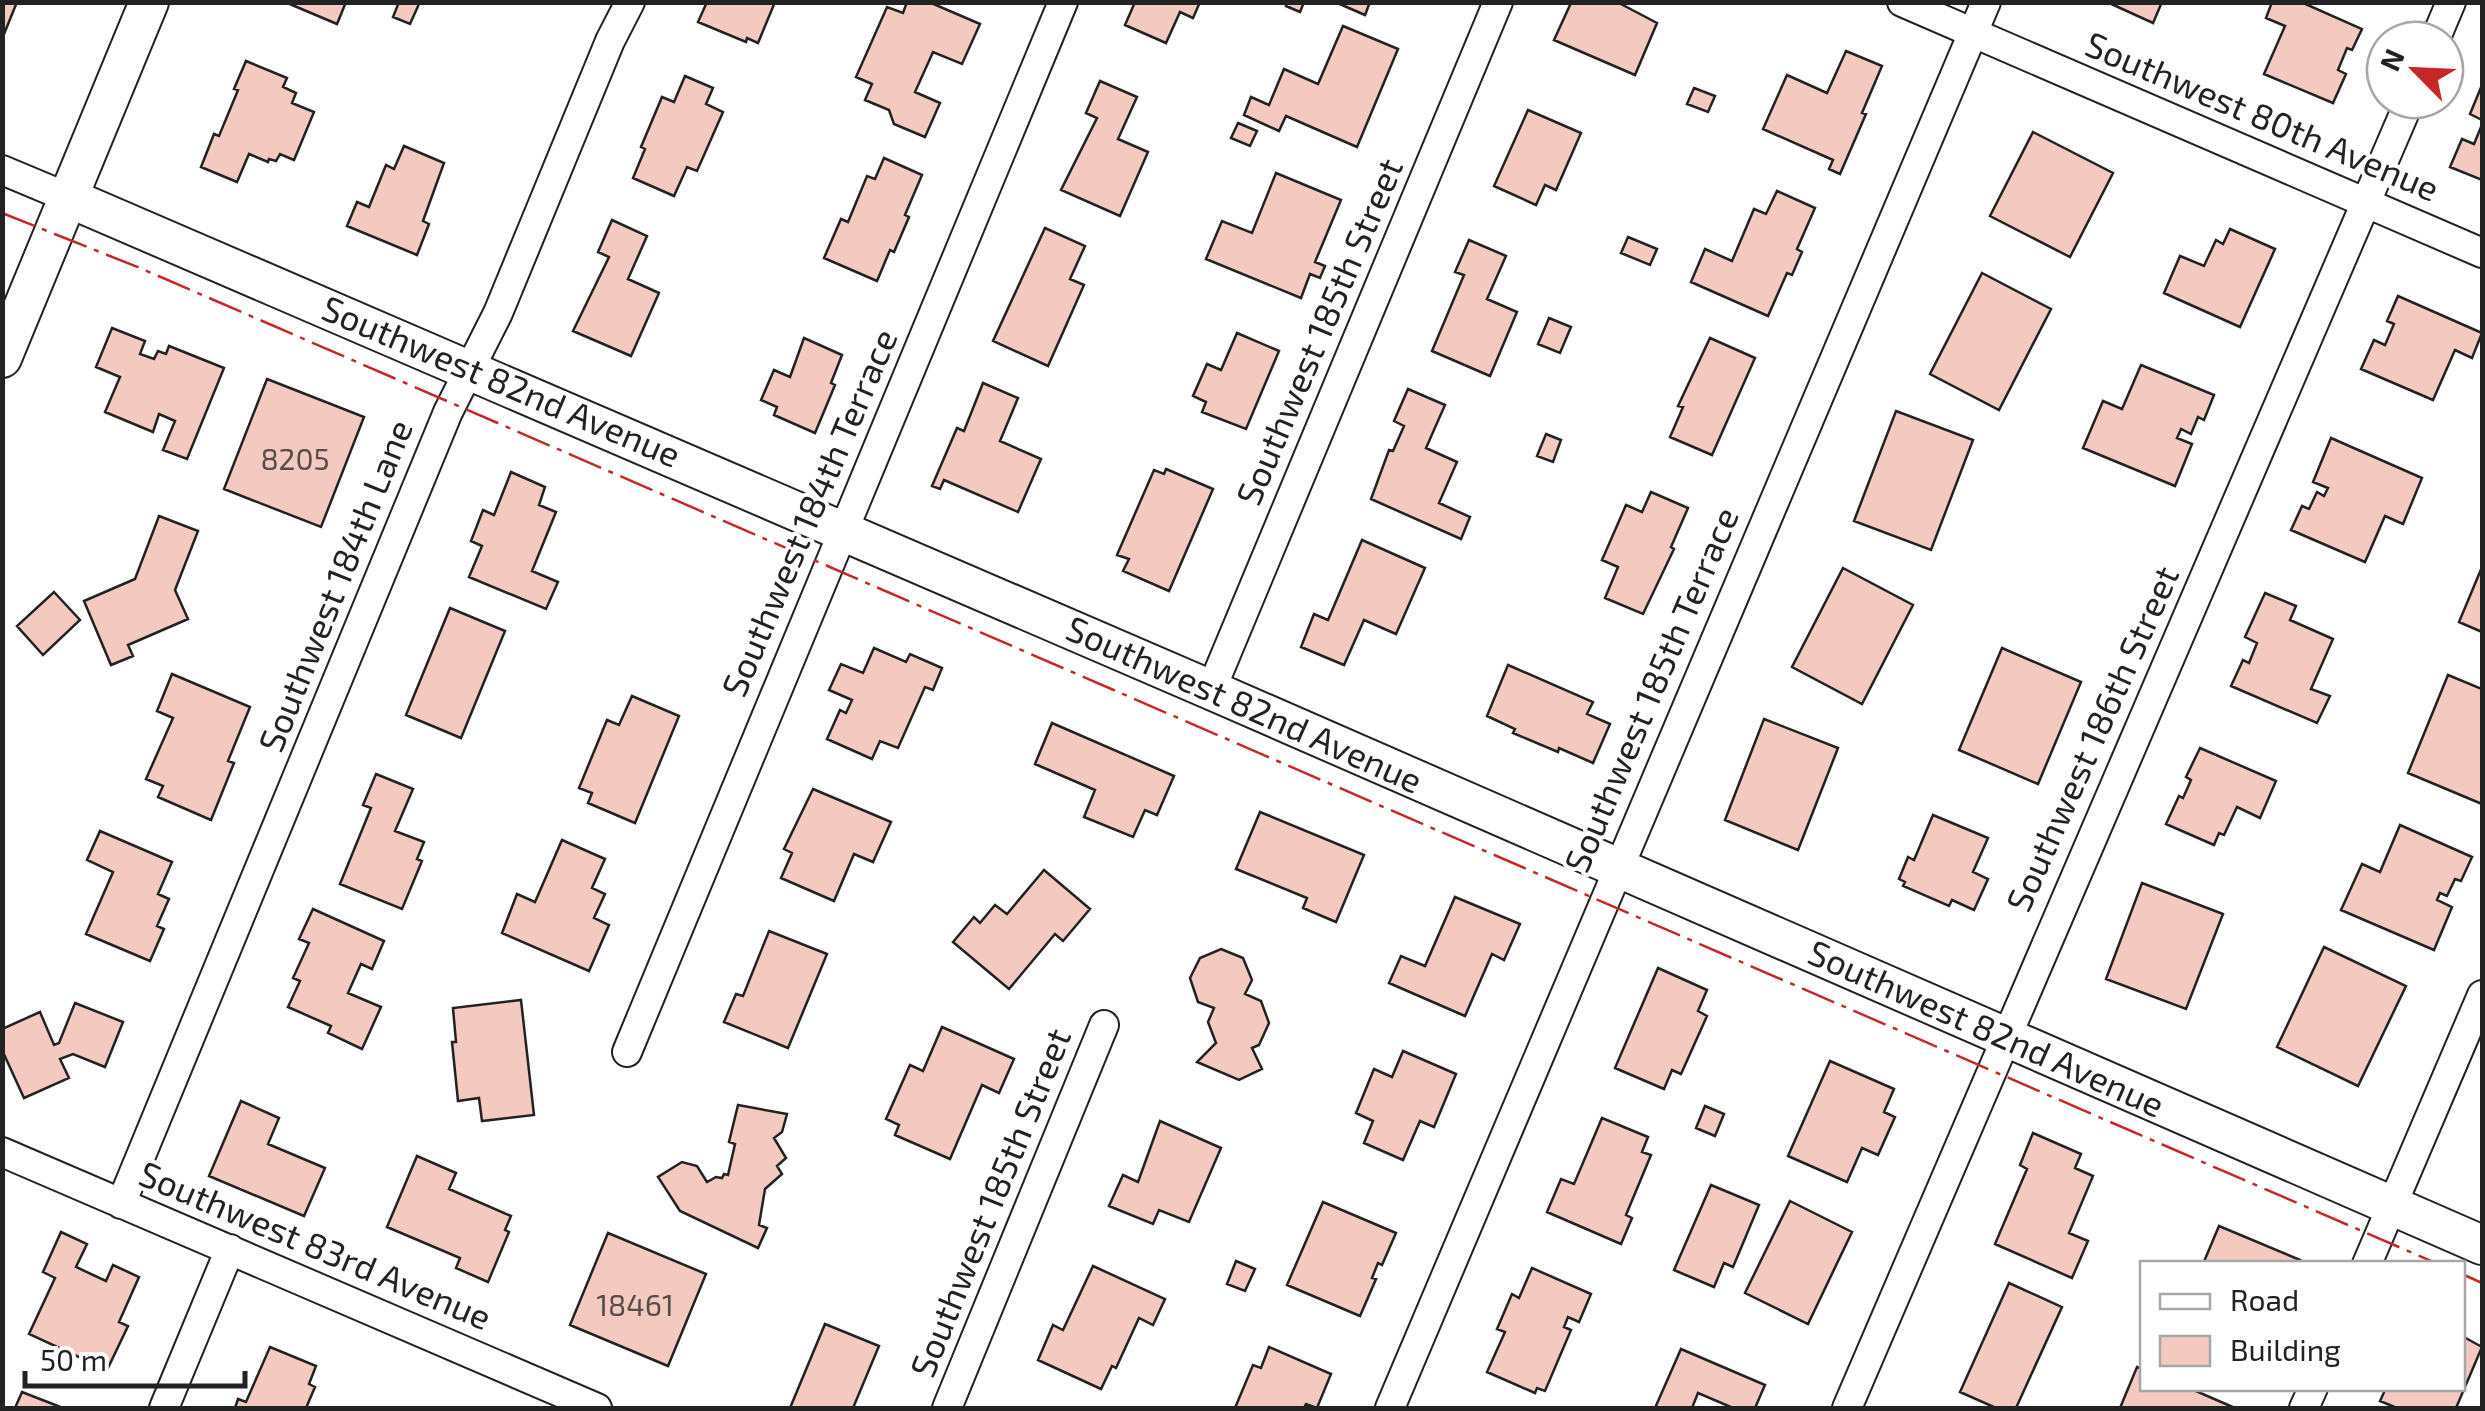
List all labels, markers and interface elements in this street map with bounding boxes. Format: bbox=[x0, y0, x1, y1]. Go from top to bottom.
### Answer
north arrow bbox=[2365, 20, 2465, 120]
street label: Southwest 80th Avenue bbox=[2080, 22, 2446, 209]
text: N bbox=[2372, 43, 2411, 76]
street label: Southwest 185th Street bbox=[1226, 152, 1410, 511]
street label: Southwest 82nd Avenue bbox=[316, 286, 687, 475]
street label: Southwest 184th Terrace bbox=[712, 322, 905, 702]
street label: Southwest 184th Lane bbox=[248, 413, 420, 757]
house number: 8205 bbox=[260, 440, 330, 476]
street label: Southwest 185th Terrace bbox=[1554, 500, 1746, 878]
street label: Southwest 186th Street bbox=[1996, 559, 2186, 917]
street label: Southwest 82nd Avenue bbox=[1060, 606, 1429, 801]
street label: Southwest 82nd Avenue bbox=[1802, 930, 2171, 1125]
street label: Southwest 185th Street bbox=[900, 1022, 1078, 1383]
street label: Southwest 83rd Avenue bbox=[133, 1151, 498, 1337]
legend bbox=[2140, 1261, 2465, 1391]
text: Road bbox=[2230, 1281, 2299, 1317]
house number: 18461 bbox=[596, 1286, 674, 1322]
scale bar bbox=[25, 1326, 245, 1388]
text: Building bbox=[2230, 1331, 2341, 1367]
text: 50 m bbox=[40, 1341, 107, 1377]

